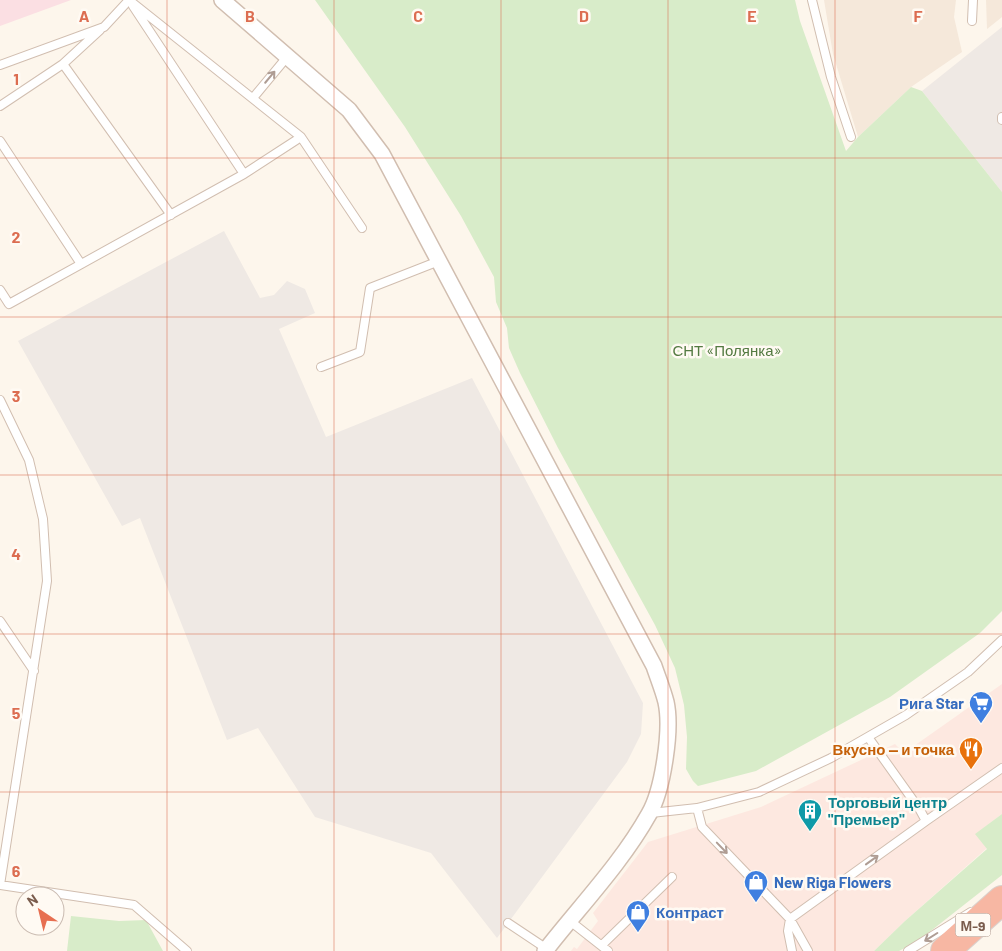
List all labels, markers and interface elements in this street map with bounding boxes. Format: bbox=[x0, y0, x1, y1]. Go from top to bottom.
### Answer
text: A bbox=[79, 6, 90, 25]
text: B bbox=[245, 6, 255, 25]
text: C bbox=[413, 6, 423, 25]
text: D bbox=[579, 6, 589, 25]
text: E bbox=[747, 6, 757, 25]
text: F bbox=[914, 6, 923, 25]
text: 1 bbox=[13, 69, 19, 88]
one-way arrow bbox=[264, 71, 276, 84]
text: 2 bbox=[12, 227, 21, 246]
park label: СНТ «Полянка» bbox=[672, 341, 782, 359]
text: 3 bbox=[12, 386, 20, 405]
text: 4 bbox=[11, 544, 21, 563]
supermarket icon: Рига Star bbox=[968, 690, 994, 724]
place label: Рига Star bbox=[899, 694, 964, 712]
text: 5 bbox=[12, 703, 21, 722]
restaurant icon: Вкусно — и точка bbox=[958, 736, 984, 770]
place label: Вкусно — и точка bbox=[833, 740, 955, 758]
place label: Торговый центр "Премьер" bbox=[828, 793, 947, 828]
building icon: Торговый центр "Премьер" bbox=[797, 798, 823, 832]
one-way arrow bbox=[715, 841, 727, 853]
one-way arrow bbox=[865, 855, 879, 865]
text: 6 bbox=[12, 861, 21, 880]
shop icon: New Riga Flowers bbox=[743, 869, 769, 903]
place label: New Riga Flowers bbox=[774, 873, 892, 891]
north arrow bbox=[15, 886, 65, 936]
text: N bbox=[24, 890, 41, 910]
shop icon: Контраст bbox=[625, 899, 651, 933]
place label: Контраст bbox=[656, 903, 724, 921]
road number: М-9 bbox=[956, 914, 990, 936]
one-way arrow bbox=[925, 932, 939, 942]

